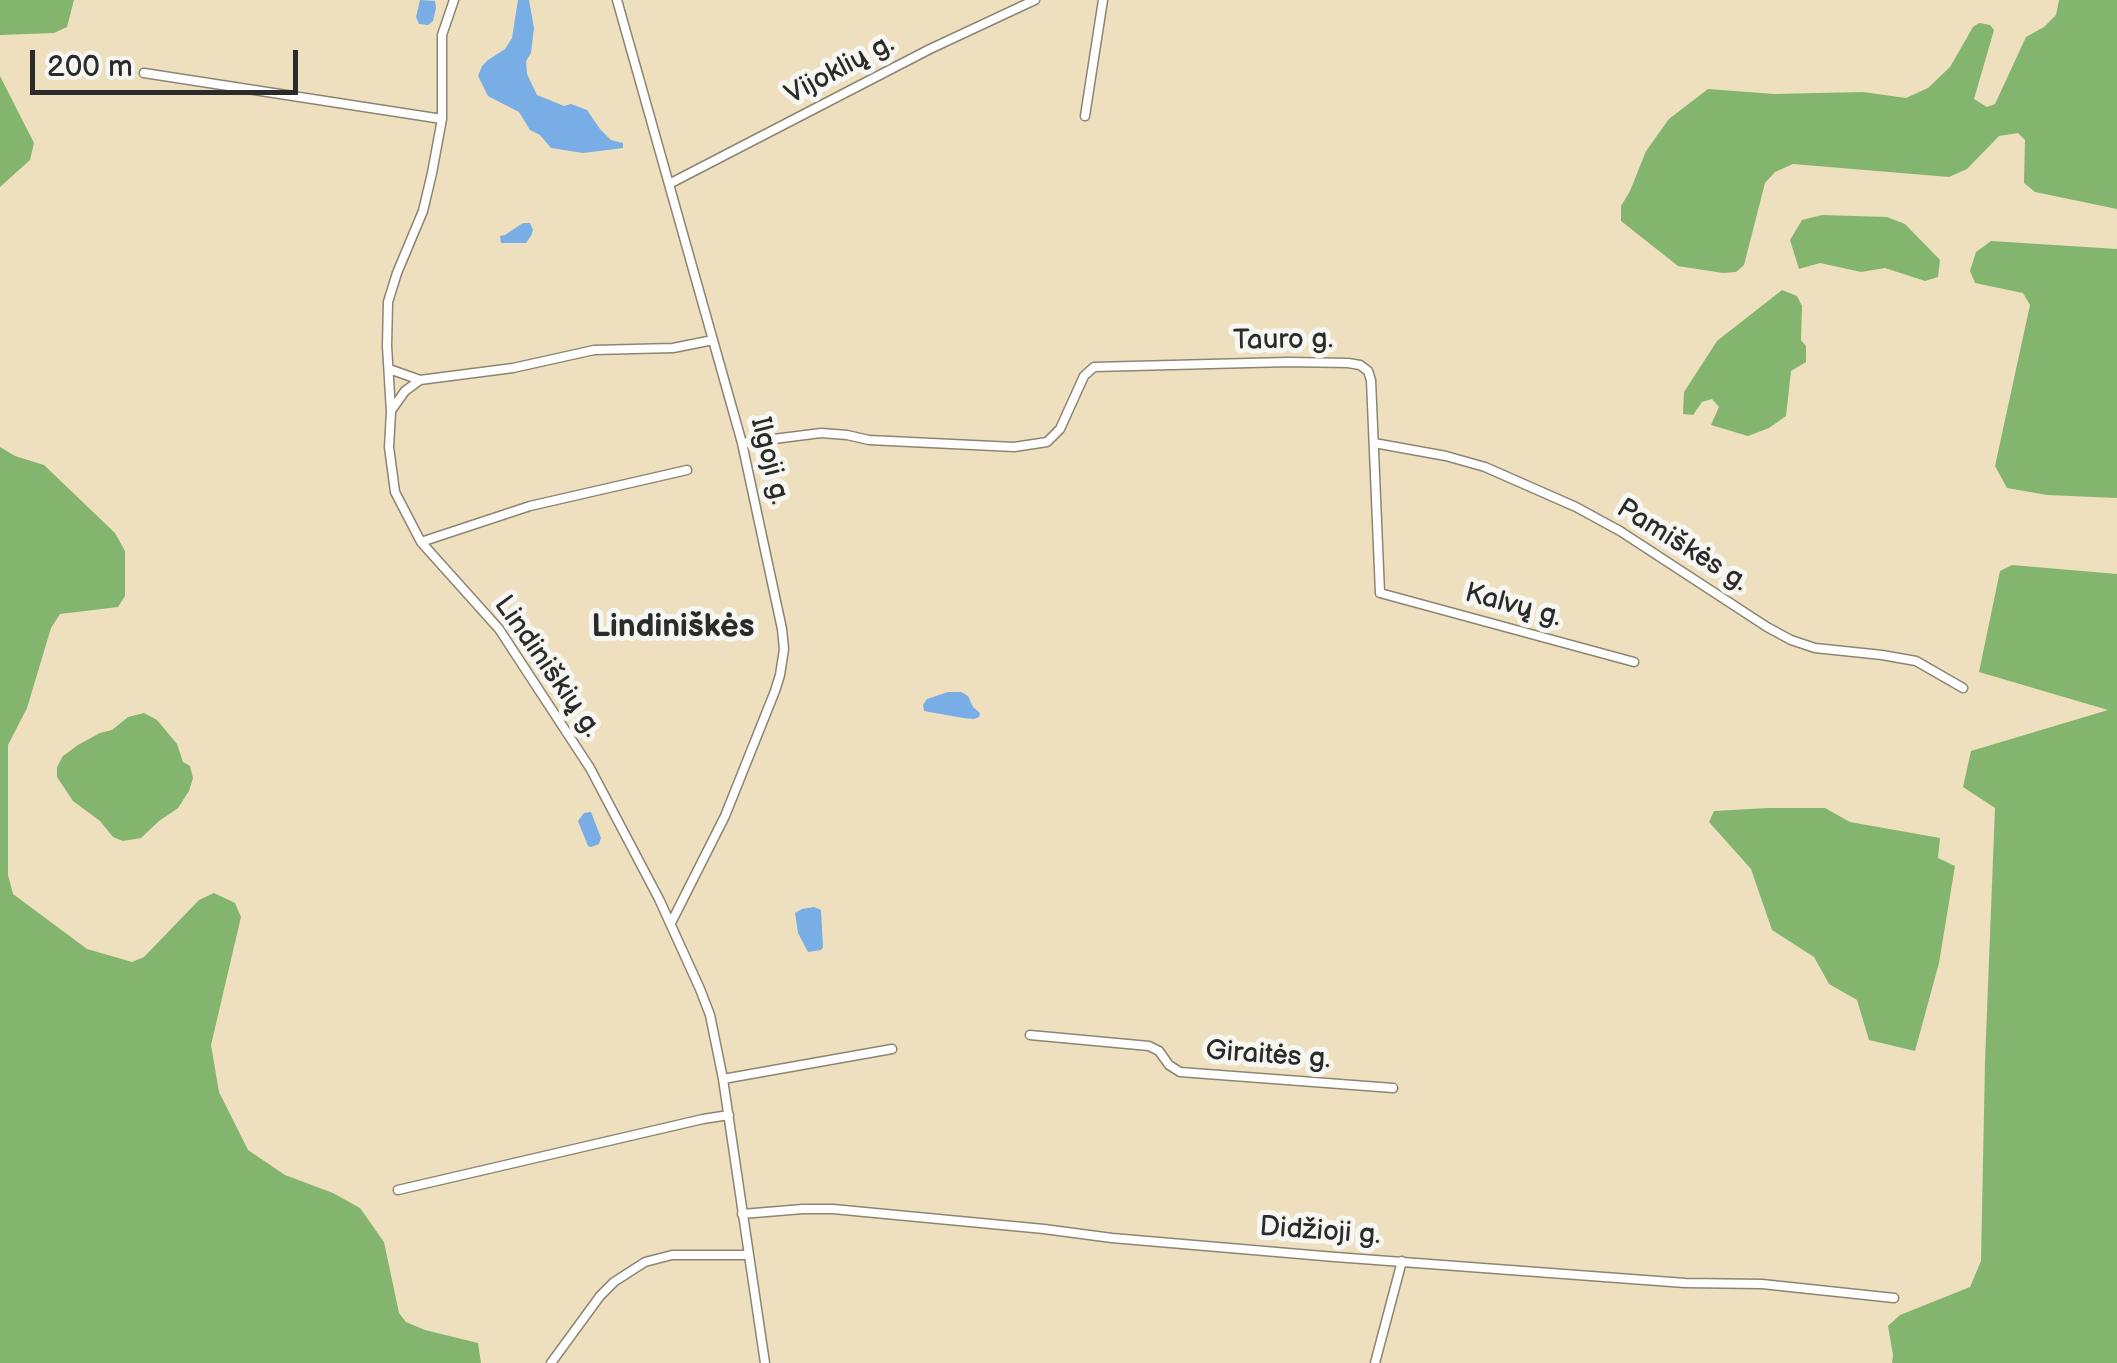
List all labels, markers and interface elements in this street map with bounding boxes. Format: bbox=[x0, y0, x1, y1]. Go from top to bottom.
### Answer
street label: Vijoklių g. bbox=[780, 27, 900, 113]
scale bar bbox=[35, 30, 302, 92]
text: 200 m bbox=[47, 49, 133, 85]
street label: Tauro g. bbox=[1233, 323, 1333, 359]
street label: Ilgoji g. bbox=[742, 414, 796, 508]
street label: Pamiškės g. bbox=[1610, 492, 1754, 600]
street label: Kalvų g. bbox=[1461, 577, 1565, 635]
street label: Lindiniškių g. bbox=[486, 590, 608, 744]
district label: Lindiniškės bbox=[592, 609, 754, 647]
street label: Giraitės g. bbox=[1204, 1035, 1332, 1077]
street label: Didžioji g. bbox=[1258, 1211, 1382, 1253]

